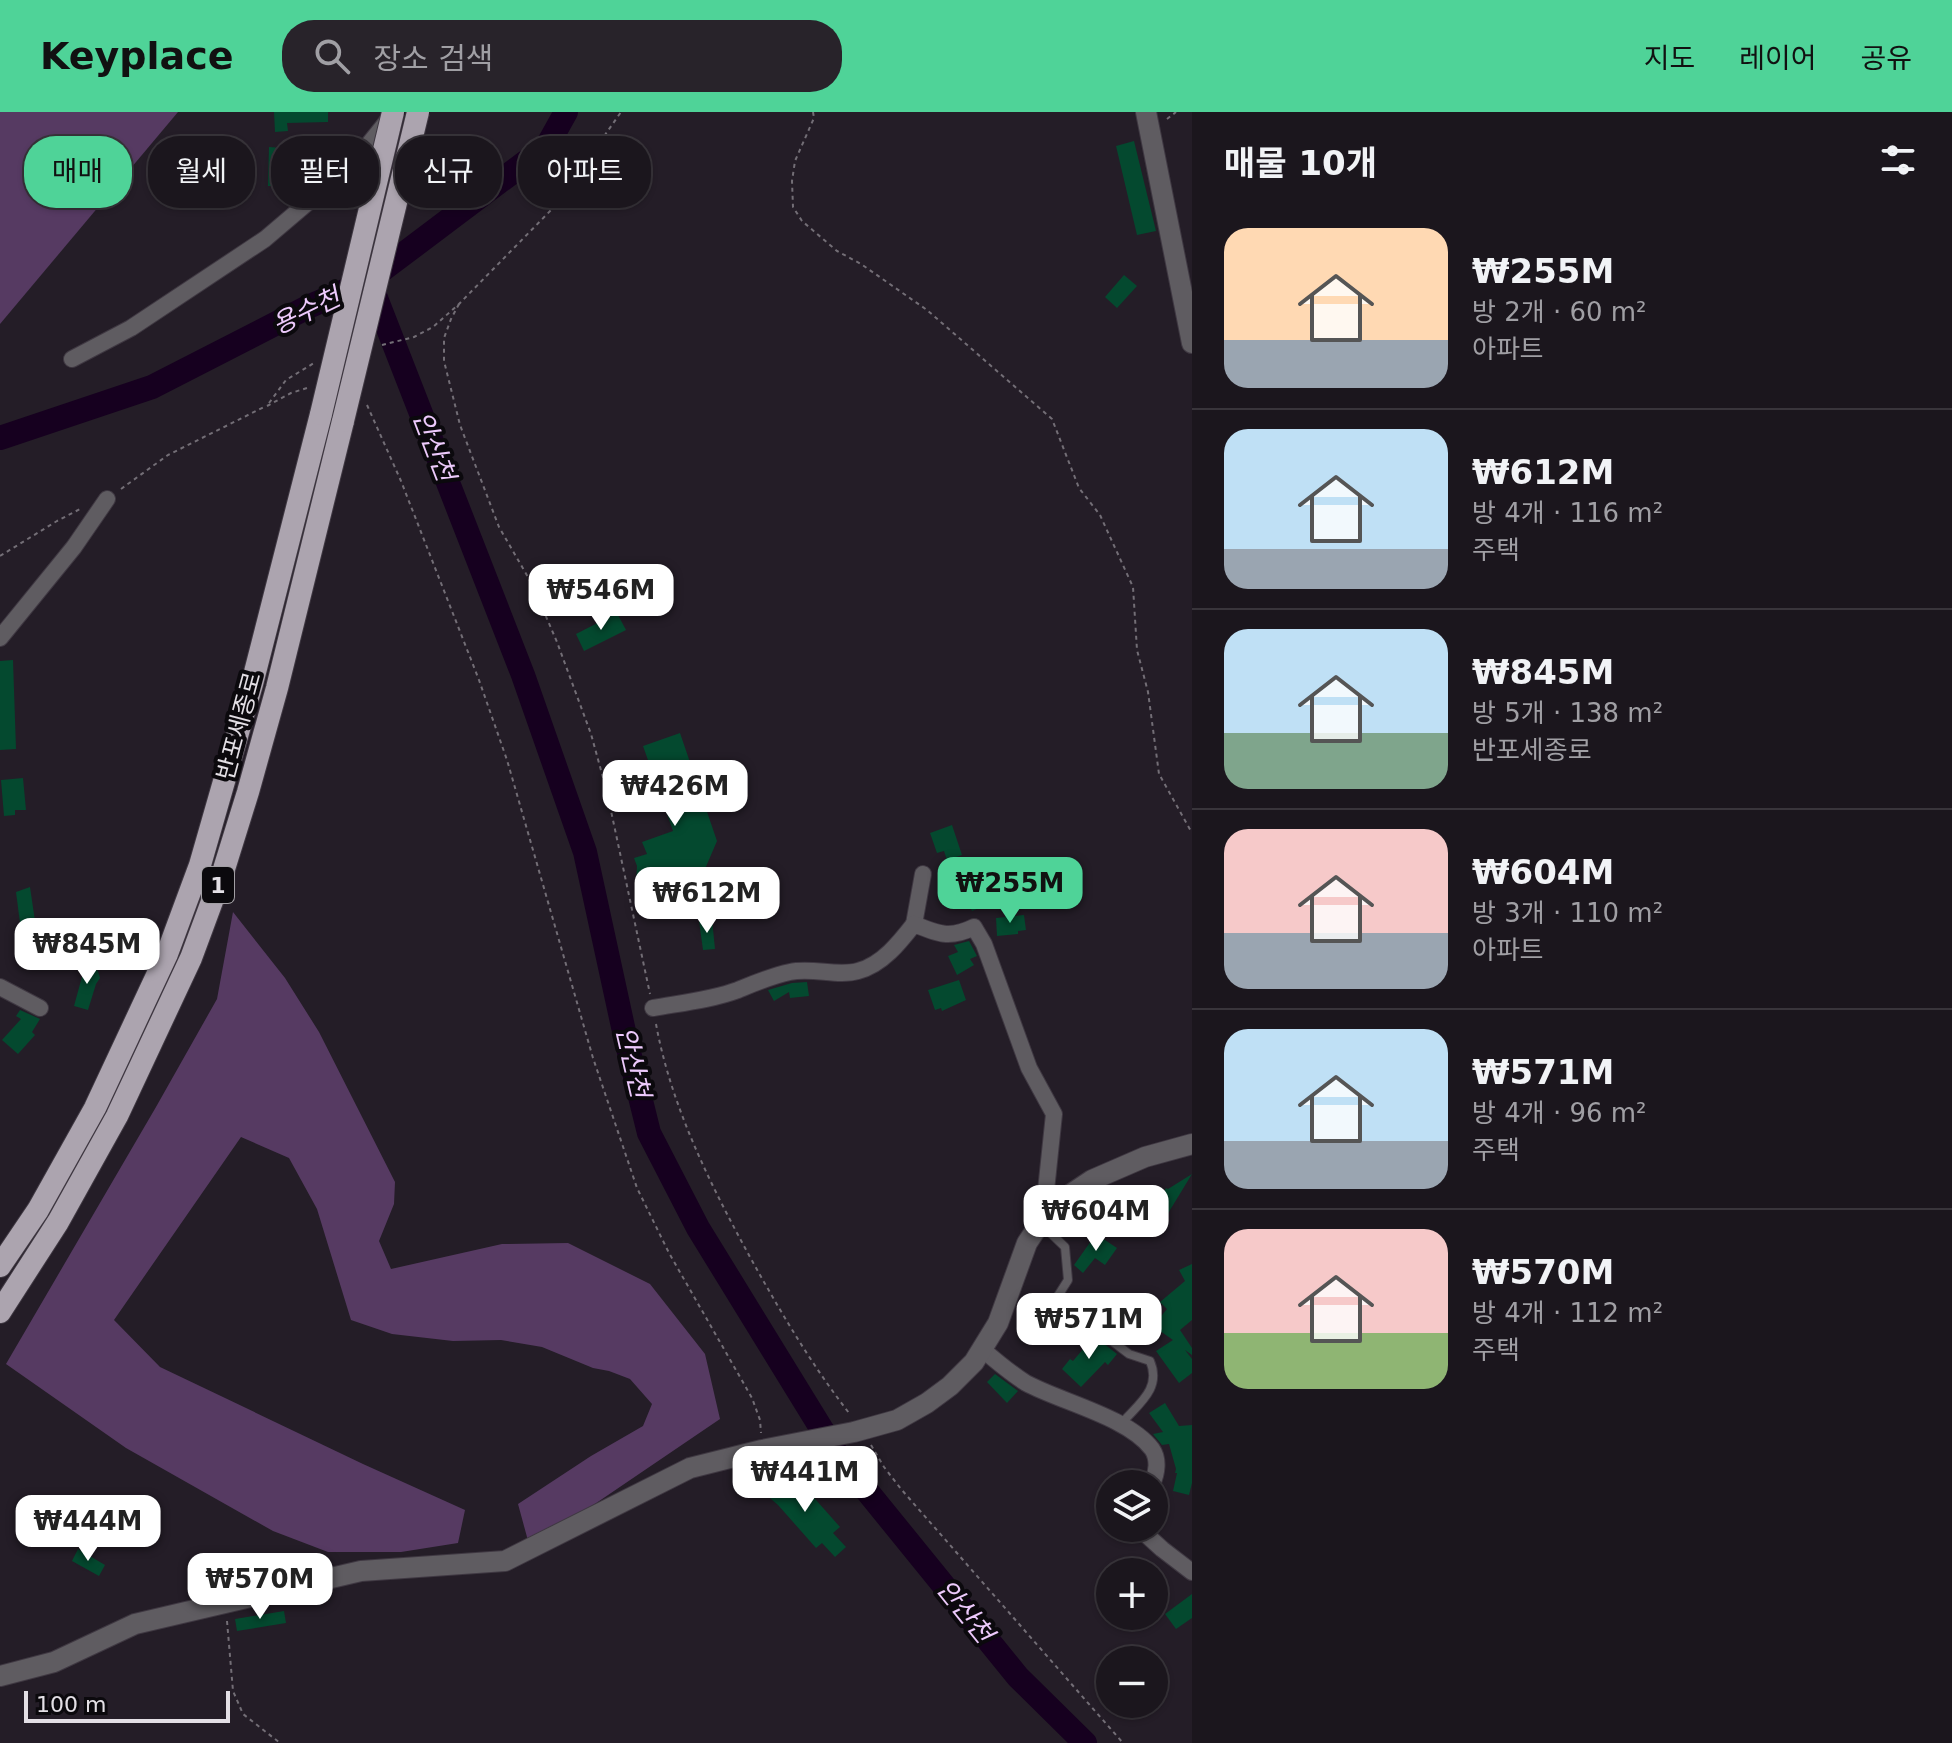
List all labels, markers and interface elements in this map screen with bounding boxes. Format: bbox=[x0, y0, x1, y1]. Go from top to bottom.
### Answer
search box bbox=[282, 20, 842, 92]
text: Keyplace bbox=[40, 34, 234, 78]
icon: search bbox=[310, 34, 354, 78]
text: 장소 검색 bbox=[374, 41, 493, 76]
text: 지도 bbox=[1644, 42, 1695, 75]
text: 레이어 bbox=[1739, 42, 1816, 75]
text: 공유 bbox=[1860, 42, 1912, 75]
chip: 매매 bbox=[24, 136, 132, 208]
chip: 월세 bbox=[148, 136, 255, 208]
chip: 필터 bbox=[271, 136, 379, 208]
chip: 신규 bbox=[395, 136, 502, 208]
chip: 아파트 bbox=[518, 136, 651, 208]
icon: filters bbox=[1876, 138, 1920, 182]
text: 매물 10개 bbox=[1224, 143, 1377, 183]
text: ₩255M bbox=[1472, 251, 1614, 291]
icon: home bbox=[1288, 260, 1384, 356]
water label: 용수천 bbox=[267, 280, 348, 340]
text: 방 2개 · 60 m² bbox=[1472, 297, 1647, 327]
text: 아파트 bbox=[1472, 334, 1544, 364]
water label: 안산천 bbox=[407, 407, 462, 488]
text: ₩612M bbox=[1472, 452, 1614, 492]
icon: home bbox=[1288, 461, 1384, 557]
text: 방 4개 · 116 m² bbox=[1472, 498, 1663, 528]
text: 주택 bbox=[1472, 535, 1520, 565]
pin: ₩546M bbox=[545, 564, 657, 632]
text: ₩546M bbox=[547, 575, 655, 605]
text: ₩845M bbox=[1472, 652, 1614, 692]
icon: home bbox=[1288, 661, 1384, 757]
street label: 반포세종로 bbox=[211, 669, 267, 783]
text: 방 5개 · 138 m² bbox=[1472, 698, 1663, 728]
text: 반포세종로 bbox=[1472, 735, 1592, 765]
pin: ₩426M bbox=[619, 760, 731, 828]
text: ₩426M bbox=[621, 771, 729, 801]
text: ₩604M bbox=[1472, 852, 1614, 892]
pin: ₩255M bbox=[954, 857, 1066, 925]
icon: home bbox=[1288, 861, 1384, 957]
road number: 1 bbox=[202, 867, 234, 903]
pin: ₩612M bbox=[651, 867, 763, 935]
text: ₩255M bbox=[956, 868, 1064, 898]
text: ₩612M bbox=[653, 878, 761, 908]
text: 방 3개 · 110 m² bbox=[1472, 898, 1663, 928]
pin: ₩845M bbox=[31, 918, 143, 986]
text: ₩845M bbox=[33, 929, 141, 959]
text: 아파트 bbox=[1472, 935, 1544, 965]
water label: 안산천 bbox=[610, 1024, 656, 1103]
text: ₩571M bbox=[1472, 1052, 1614, 1092]
icon: home bbox=[1288, 1061, 1384, 1157]
text: 방 4개 · 96 m² bbox=[1472, 1098, 1647, 1128]
text: 주택 bbox=[1472, 1135, 1520, 1165]
pin: ₩604M bbox=[1040, 1185, 1152, 1253]
text: ₩604M bbox=[1042, 1196, 1150, 1226]
text: ₩570M bbox=[1472, 1252, 1614, 1292]
icon: home bbox=[1288, 1261, 1384, 1357]
pin: ₩571M bbox=[1033, 1293, 1145, 1361]
text: 방 4개 · 112 m² bbox=[1472, 1298, 1663, 1328]
text: ₩571M bbox=[1035, 1304, 1143, 1334]
text: 주택 bbox=[1472, 1335, 1520, 1365]
pin: ₩441M bbox=[749, 1446, 861, 1514]
text: ₩441M bbox=[751, 1457, 859, 1487]
map controls bbox=[1096, 1470, 1168, 1718]
button: layers bbox=[1096, 1470, 1168, 1542]
pin: ₩444M bbox=[32, 1495, 144, 1563]
text: ₩444M bbox=[34, 1506, 142, 1536]
pin: ₩570M bbox=[204, 1553, 316, 1621]
button: + bbox=[1096, 1558, 1168, 1630]
text: ₩570M bbox=[206, 1564, 314, 1594]
water label: 안산천 bbox=[931, 1574, 1001, 1651]
button: − bbox=[1096, 1646, 1168, 1718]
scale bar bbox=[24, 1687, 230, 1723]
text: 100 m bbox=[36, 1692, 106, 1717]

